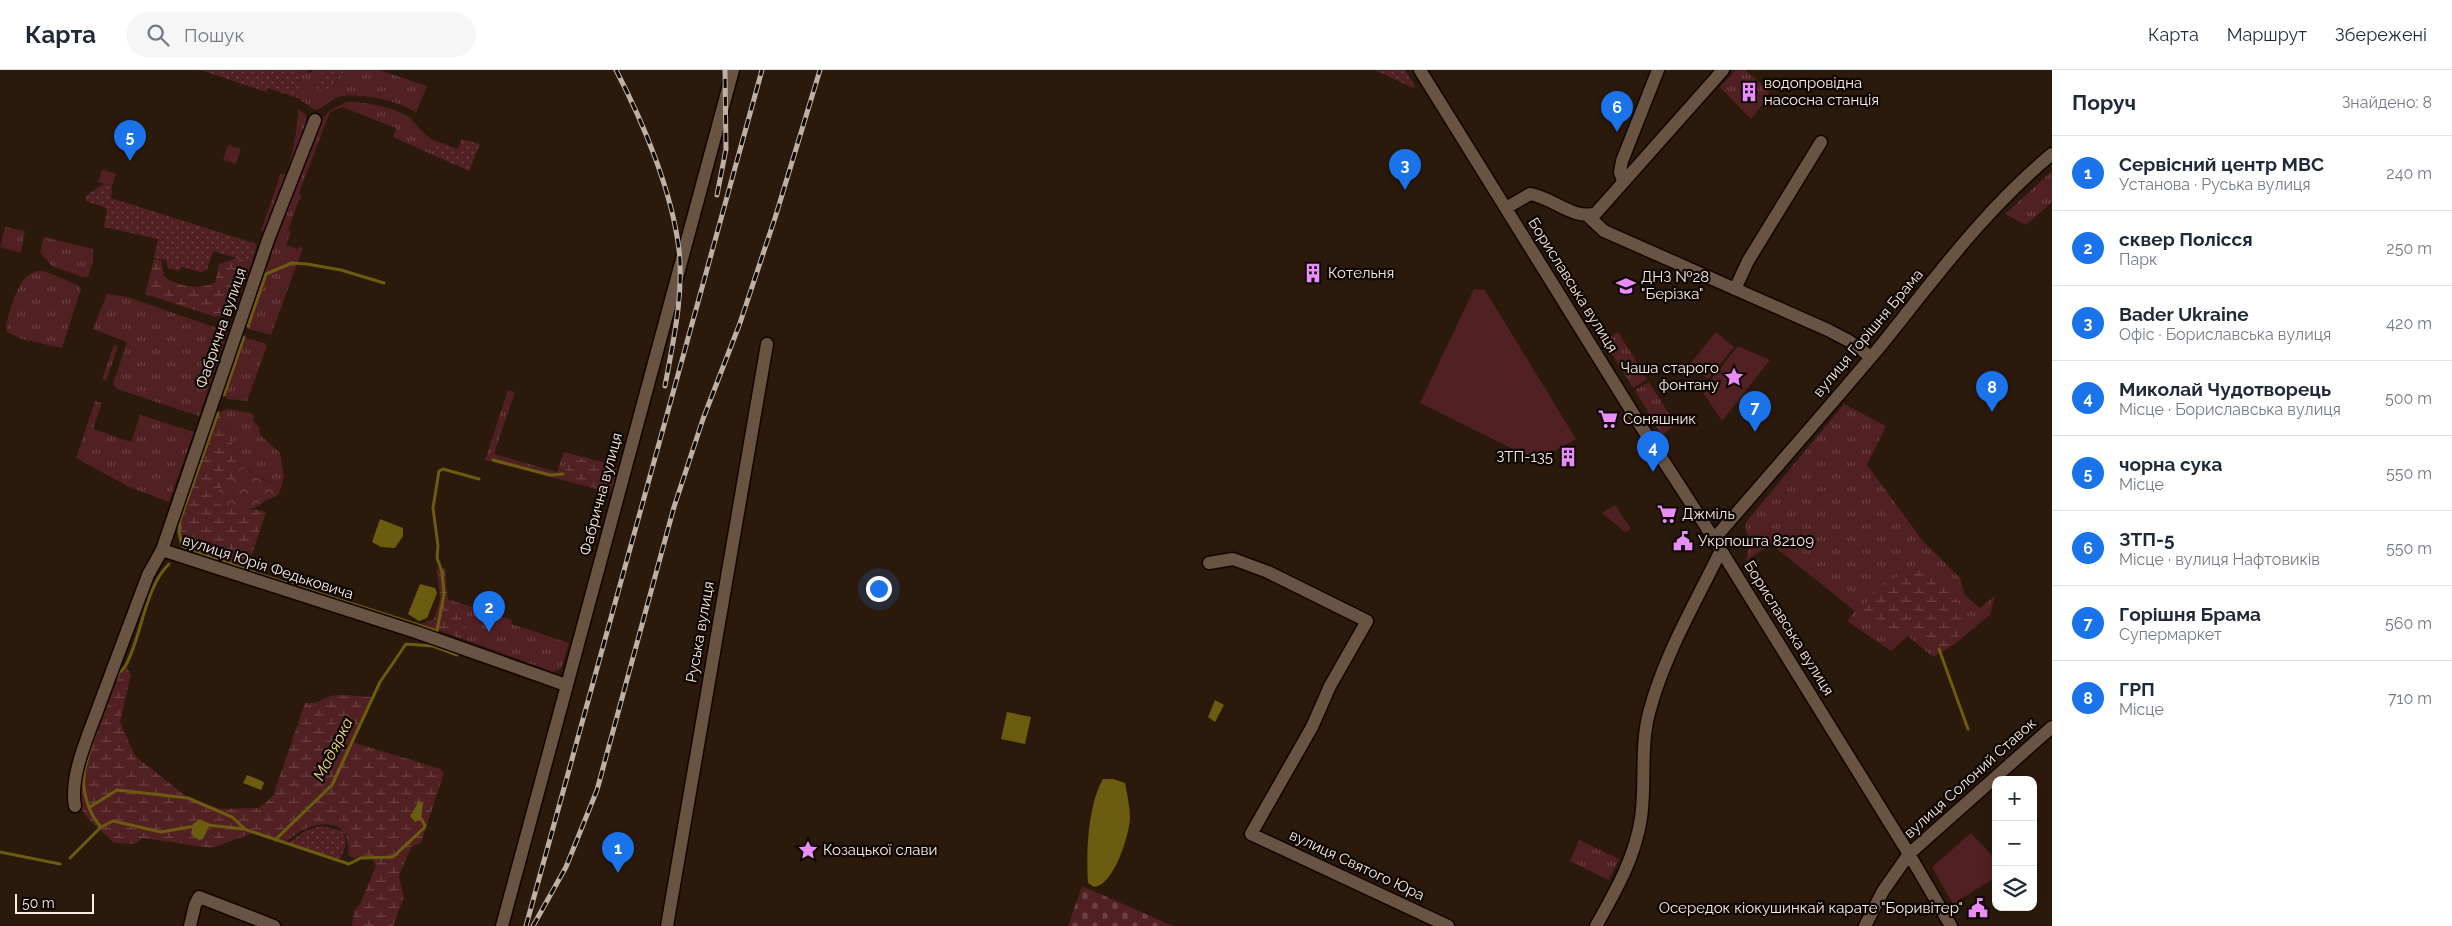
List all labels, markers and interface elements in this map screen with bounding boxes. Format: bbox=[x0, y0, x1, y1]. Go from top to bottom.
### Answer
search box bbox=[126, 12, 476, 57]
text: Карта bbox=[25, 20, 96, 49]
icon: search bbox=[144, 21, 172, 49]
text: Пошук bbox=[184, 24, 244, 46]
text: Карта bbox=[2148, 24, 2199, 45]
text: Маршрут bbox=[2227, 24, 2307, 45]
text: Збережені bbox=[2335, 24, 2427, 45]
place label: водопровідна насосна станція bbox=[1764, 74, 1879, 109]
building icon: водопровідна насосна станція bbox=[1738, 81, 1760, 103]
text: Поруч bbox=[2072, 90, 2136, 115]
pin: 6 bbox=[1601, 91, 1633, 132]
text: Знайдено: 8 bbox=[2342, 93, 2432, 112]
pin: 5 bbox=[114, 120, 146, 161]
pin: 3 bbox=[1389, 149, 1421, 190]
text: Сервісний центр МВС bbox=[2119, 153, 2324, 175]
text: 1 bbox=[2084, 164, 2092, 183]
text: 240 m bbox=[2386, 164, 2432, 183]
text: Установа · Руська вулиця bbox=[2119, 175, 2311, 194]
street label: Бориславська вулиця bbox=[1524, 214, 1622, 356]
text: сквер Полісся bbox=[2119, 228, 2253, 250]
text: 2 bbox=[2083, 239, 2093, 258]
text: 250 m bbox=[2386, 239, 2432, 258]
text: Парк bbox=[2119, 250, 2157, 269]
building icon: Котельня bbox=[1302, 262, 1324, 284]
place label: Котельня bbox=[1328, 264, 1394, 282]
street label: Фабрична вулиця bbox=[192, 265, 250, 391]
street label: вулиця Горішня Брама bbox=[1809, 265, 1927, 401]
place label: ДНЗ №28 "Берізка" bbox=[1641, 268, 1709, 303]
school or university icon: ДНЗ №28 "Берізка" bbox=[1615, 275, 1637, 297]
text: Bader Ukraine bbox=[2119, 303, 2249, 325]
text: 3 bbox=[2084, 314, 2092, 333]
text: 420 m bbox=[2386, 314, 2432, 333]
text: Офіс · Бориславська вулиця bbox=[2119, 325, 2331, 344]
place label: Чаша старого фонтану bbox=[1620, 359, 1719, 394]
place icon: Чаша старого фонтану bbox=[1723, 366, 1745, 388]
pin: 8 bbox=[1976, 371, 2008, 412]
text: Миколай Чудотворець bbox=[2119, 378, 2331, 400]
text: 4 bbox=[2083, 389, 2093, 408]
text: 500 m bbox=[2385, 389, 2432, 408]
pin: 7 bbox=[1739, 391, 1771, 432]
text: Місце · Бориславська вулиця bbox=[2119, 400, 2341, 419]
supermarket icon: Соняшник bbox=[1597, 408, 1619, 430]
place label: Соняшник bbox=[1623, 410, 1696, 428]
street label: Фабрична вулиця bbox=[576, 431, 626, 557]
pin: 4 bbox=[1637, 431, 1669, 472]
building icon: ЗТП-135 bbox=[1557, 446, 1579, 468]
place label: ЗТП-135 bbox=[1496, 448, 1553, 466]
text: чорна сука bbox=[2119, 453, 2223, 475]
text: 5 bbox=[2084, 464, 2092, 483]
text: 550 m bbox=[2386, 464, 2432, 483]
text: Місце bbox=[2119, 475, 2164, 494]
supermarket icon: Джміль bbox=[1656, 503, 1678, 525]
place label: Джміль bbox=[1682, 505, 1735, 523]
text: ЗТП-5 bbox=[2119, 528, 2175, 550]
public building icon: Укрпошта 82109 bbox=[1672, 530, 1694, 552]
street label: вулиця Юрія Федьковича bbox=[180, 531, 356, 603]
place label: Укрпошта 82109 bbox=[1698, 532, 1814, 550]
text: 6 bbox=[2083, 539, 2093, 558]
text: 550 m bbox=[2386, 539, 2432, 558]
text: Місце · вулиця Нафтовиків bbox=[2119, 550, 2320, 569]
street label: Бориславська вулиця bbox=[1740, 557, 1838, 699]
your location bbox=[866, 576, 892, 602]
street label: Руська вулиця bbox=[682, 580, 718, 684]
pin: 2 bbox=[473, 591, 505, 632]
text: Горішня Брама bbox=[2119, 603, 2261, 625]
text: 7 bbox=[2084, 614, 2092, 633]
text: 560 m bbox=[2385, 614, 2432, 633]
text: Супермаркет bbox=[2119, 625, 2222, 644]
text: ГРП bbox=[2119, 678, 2155, 700]
text: 8 bbox=[2083, 689, 2093, 708]
text: 710 m bbox=[2388, 689, 2432, 708]
text: Місце bbox=[2119, 700, 2164, 719]
water label: Мадярка bbox=[309, 714, 357, 784]
street label: вулиця Солоний Ставок bbox=[1900, 714, 2040, 842]
map controls bbox=[1992, 776, 2037, 911]
button: + bbox=[1992, 776, 2037, 821]
button: − bbox=[1992, 821, 2037, 866]
street label: вулиця Святого Юра bbox=[1287, 826, 1427, 904]
pin: 1 bbox=[602, 832, 634, 873]
place icon: Козацької слави bbox=[797, 839, 819, 861]
place label: Козацької слави bbox=[823, 841, 937, 859]
button: layers bbox=[1992, 866, 2037, 911]
scale bar bbox=[15, 891, 94, 914]
text: 50 m bbox=[22, 895, 55, 911]
public building icon: Осередок кіокушинкай карате "Боривітер" bbox=[1967, 897, 1989, 919]
place label: Осередок кіокушинкай карате "Боривітер" bbox=[1659, 899, 1963, 917]

